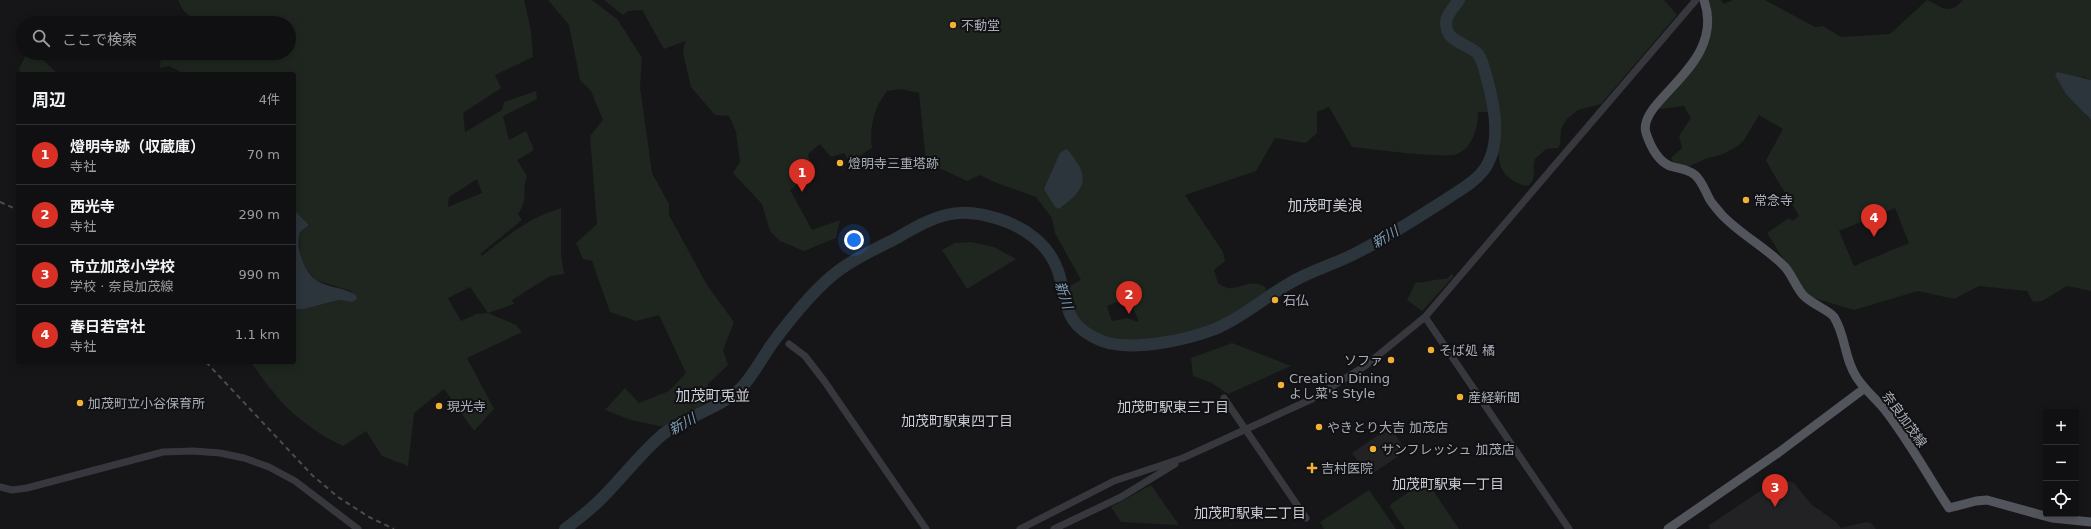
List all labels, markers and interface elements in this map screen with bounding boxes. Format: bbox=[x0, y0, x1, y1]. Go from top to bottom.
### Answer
search box bbox=[16, 16, 296, 60]
place label: 不動堂 bbox=[961, 18, 1000, 33]
marker: 不動堂 bbox=[948, 20, 958, 30]
icon: search bbox=[30, 27, 52, 49]
text: ここで検索 bbox=[62, 31, 137, 49]
text: 周辺 bbox=[32, 90, 66, 110]
text: 4件 bbox=[259, 92, 280, 107]
text: 燈明寺跡（収蔵庫） bbox=[70, 138, 205, 156]
text: 1 bbox=[40, 147, 50, 162]
text: 70 m bbox=[247, 147, 280, 162]
place label: 燈明寺三重塔跡 bbox=[848, 156, 939, 171]
marker: 燈明寺三重塔跡 bbox=[835, 158, 845, 168]
text: 寺社 bbox=[70, 159, 96, 174]
pin: 1 bbox=[789, 159, 815, 192]
place label: 常念寺 bbox=[1754, 193, 1793, 208]
marker: 常念寺 bbox=[1741, 195, 1751, 205]
district label: 加茂町美浪 bbox=[1287, 197, 1363, 215]
text: 西光寺 bbox=[70, 198, 115, 216]
pin: 4 bbox=[1861, 204, 1887, 237]
text: 2 bbox=[40, 207, 50, 222]
text: 290 m bbox=[238, 207, 280, 222]
text: 寺社 bbox=[70, 219, 96, 234]
water label: 新川 bbox=[1369, 222, 1403, 251]
your location bbox=[844, 230, 864, 250]
text: 市立加茂小学校 bbox=[70, 258, 175, 276]
text: 3 bbox=[40, 267, 50, 282]
text: 990 m bbox=[238, 267, 280, 282]
text: 学校 · 奈良加茂線 bbox=[70, 279, 173, 294]
water label: 新川 bbox=[1052, 279, 1077, 313]
pin: 2 bbox=[1116, 281, 1142, 314]
place label: 石仏 bbox=[1283, 293, 1309, 308]
marker: 石仏 bbox=[1270, 295, 1280, 305]
text: 春日若宮社 bbox=[70, 318, 145, 336]
text: 4 bbox=[40, 327, 50, 342]
text: 1.1 km bbox=[235, 327, 280, 342]
text: 寺社 bbox=[70, 339, 96, 354]
place label: そば処 橘 bbox=[1439, 343, 1495, 358]
marker: そば処 橘 bbox=[1426, 345, 1436, 355]
place label: ソファ bbox=[1344, 353, 1383, 368]
marker: ソファ bbox=[1386, 355, 1396, 365]
place label: Creation Dining よし菜's Style bbox=[1289, 371, 1390, 401]
marker: Creation Dining よし菜's Style bbox=[1276, 380, 1286, 390]
district label: 加茂町兎並 bbox=[675, 387, 751, 405]
street label: 奈良加茂線 bbox=[1879, 389, 1930, 450]
place label: 産経新聞 bbox=[1468, 390, 1520, 405]
marker: 産経新聞 bbox=[1455, 392, 1465, 402]
place label: 加茂町立小谷保育所 bbox=[88, 396, 205, 411]
marker: 加茂町立小谷保育所 bbox=[75, 398, 85, 408]
place label: 現光寺 bbox=[447, 399, 486, 414]
district label: 加茂町駅東三丁目 bbox=[1117, 399, 1229, 415]
marker: 現光寺 bbox=[434, 401, 444, 411]
water label: 新川 bbox=[666, 409, 700, 438]
map controls bbox=[2043, 409, 2079, 517]
button: + bbox=[2043, 409, 2079, 445]
district label: 加茂町駅東四丁目 bbox=[901, 413, 1013, 429]
place label: やきとり大吉 加茂店 bbox=[1327, 420, 1448, 435]
marker: やきとり大吉 加茂店 bbox=[1314, 422, 1324, 432]
place label: サンフレッシュ 加茂店 bbox=[1381, 442, 1515, 457]
marker: サンフレッシュ 加茂店 bbox=[1368, 444, 1378, 454]
button: − bbox=[2043, 445, 2079, 481]
place label: 吉村医院 bbox=[1321, 461, 1373, 476]
marker: 吉村医院 bbox=[1306, 462, 1318, 474]
pin: 3 bbox=[1762, 474, 1788, 507]
district label: 加茂町駅東一丁目 bbox=[1392, 476, 1504, 492]
button: locate bbox=[2043, 481, 2079, 517]
district label: 加茂町駅東二丁目 bbox=[1194, 505, 1306, 521]

